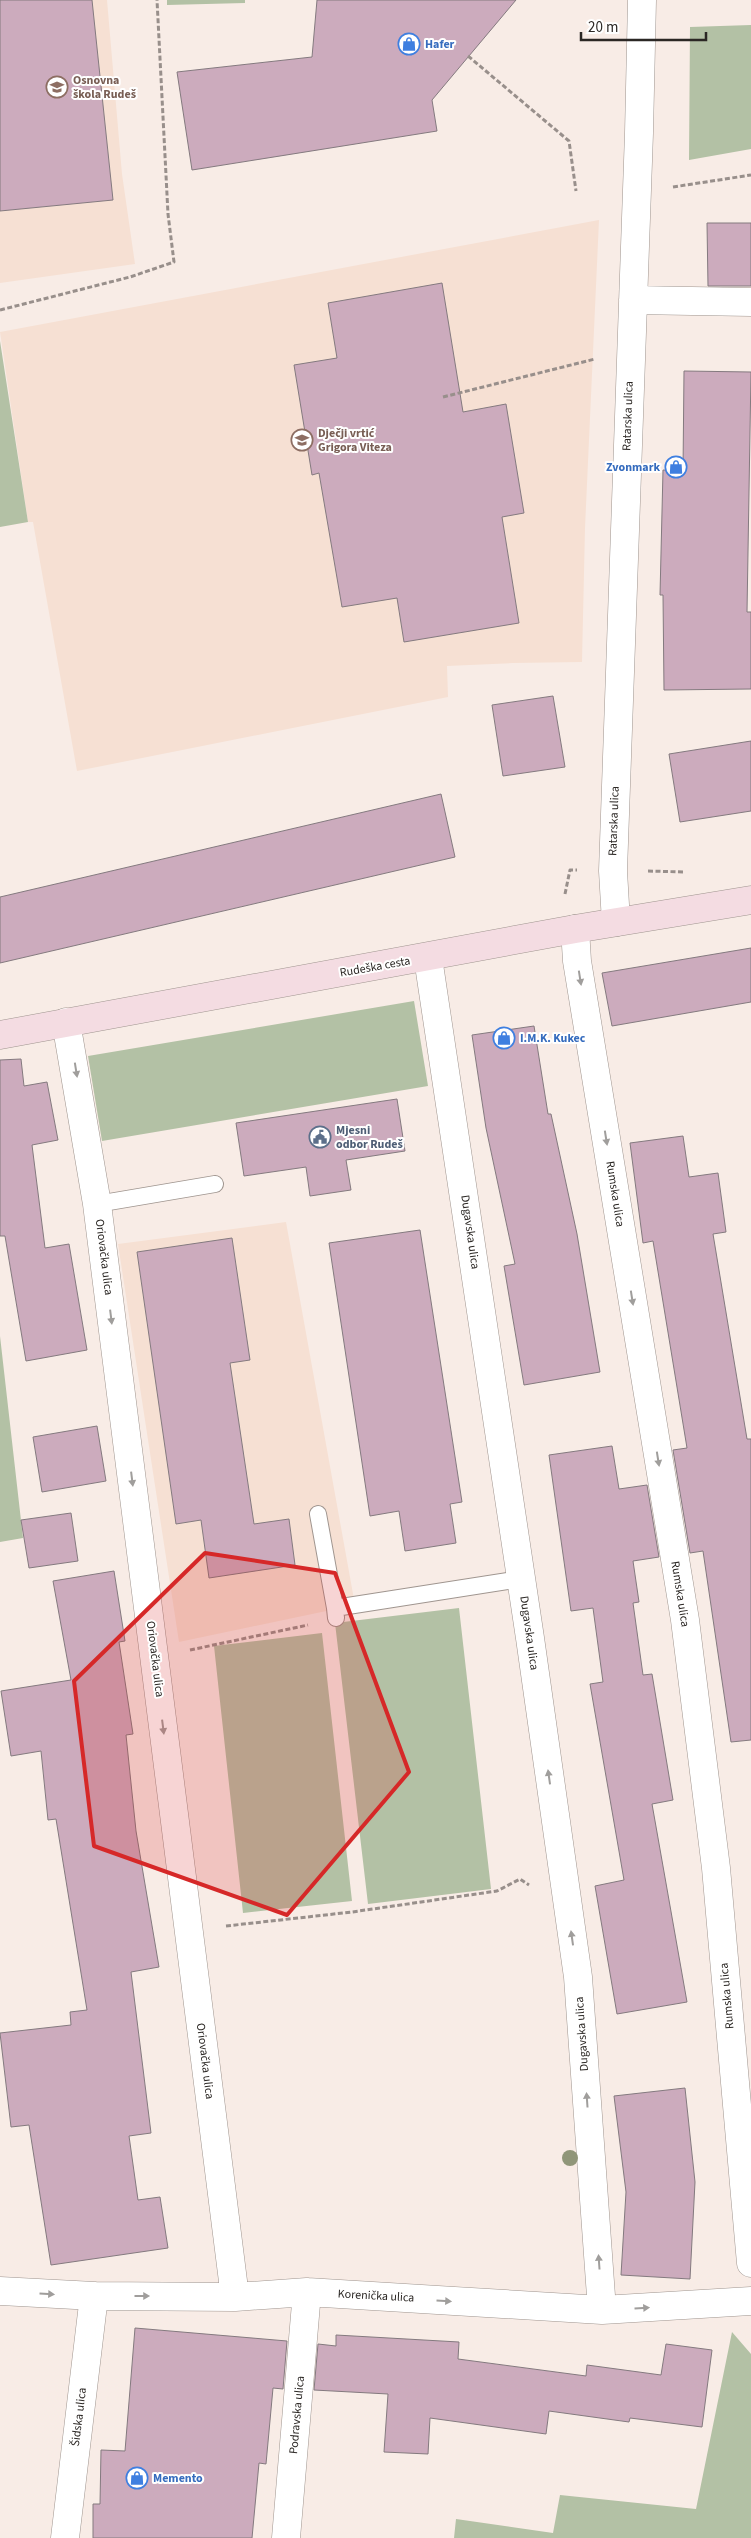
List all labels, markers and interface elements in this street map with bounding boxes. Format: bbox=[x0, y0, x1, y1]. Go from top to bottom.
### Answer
scale bar bbox=[581, 10, 706, 42]
text: 20 m bbox=[588, 17, 618, 38]
shop icon: Hafer bbox=[397, 32, 421, 56]
place label: Hafer bbox=[425, 36, 455, 53]
place label: Osnovna škola Rudeš bbox=[73, 72, 137, 103]
school or university icon: Osnovna škola Rudeš bbox=[45, 75, 69, 99]
street label: Ratarska ulica bbox=[618, 381, 638, 451]
place label: Dječji vrtić Grigora Viteza bbox=[318, 425, 392, 456]
school or university icon: Dječji vrtić Grigora Viteza bbox=[290, 428, 314, 452]
shop icon: Zvonmark bbox=[664, 455, 688, 479]
place label: Zvonmark bbox=[606, 459, 660, 476]
street label: Ratarska ulica bbox=[604, 786, 624, 856]
street label: Rudeška cesta bbox=[339, 952, 411, 982]
one-way arrow bbox=[576, 970, 584, 986]
shop icon: I.M.K. Kukec bbox=[492, 1026, 516, 1050]
place label: I.M.K. Kukec bbox=[520, 1030, 586, 1047]
one-way arrow bbox=[72, 1062, 80, 1078]
place label: Mjesni odbor Rudeš bbox=[336, 1122, 404, 1153]
public building icon: Mjesni odbor Rudeš bbox=[308, 1125, 332, 1149]
one-way arrow bbox=[602, 1130, 610, 1146]
street label: Rumska ulica bbox=[601, 1160, 629, 1228]
street label: Dugavska ulica bbox=[456, 1194, 484, 1270]
street label: Oriovačka ulica bbox=[91, 1218, 117, 1296]
one-way arrow bbox=[628, 1291, 636, 1307]
one-way arrow bbox=[107, 1310, 115, 1326]
one-way arrow bbox=[655, 1451, 663, 1467]
one-way arrow bbox=[128, 1471, 136, 1487]
street label: Rumska ulica bbox=[666, 1560, 694, 1628]
street label: Dugavska ulica bbox=[515, 1595, 543, 1671]
street label: Oriovačka ulica bbox=[142, 1620, 168, 1698]
one-way arrow bbox=[159, 1719, 167, 1735]
one-way arrow bbox=[545, 1769, 553, 1785]
one-way arrow bbox=[568, 1929, 576, 1945]
street label: Rumska ulica bbox=[716, 1962, 738, 2030]
street label: Dugavska ulica bbox=[571, 1996, 593, 2072]
street label: Oriovačka ulica bbox=[192, 2022, 218, 2100]
one-way arrow bbox=[582, 2091, 590, 2107]
one-way arrow bbox=[594, 2253, 602, 2269]
street label: Korenička ulica bbox=[337, 2286, 415, 2306]
one-way arrow bbox=[39, 2290, 55, 2298]
one-way arrow bbox=[135, 2293, 151, 2301]
one-way arrow bbox=[437, 2297, 453, 2305]
one-way arrow bbox=[634, 2303, 650, 2311]
street label: Podravska ulica bbox=[285, 2375, 309, 2455]
street label: Šidska ulica bbox=[67, 2387, 91, 2447]
shop icon: Memento bbox=[125, 2466, 149, 2490]
place label: Memento bbox=[153, 2470, 203, 2487]

